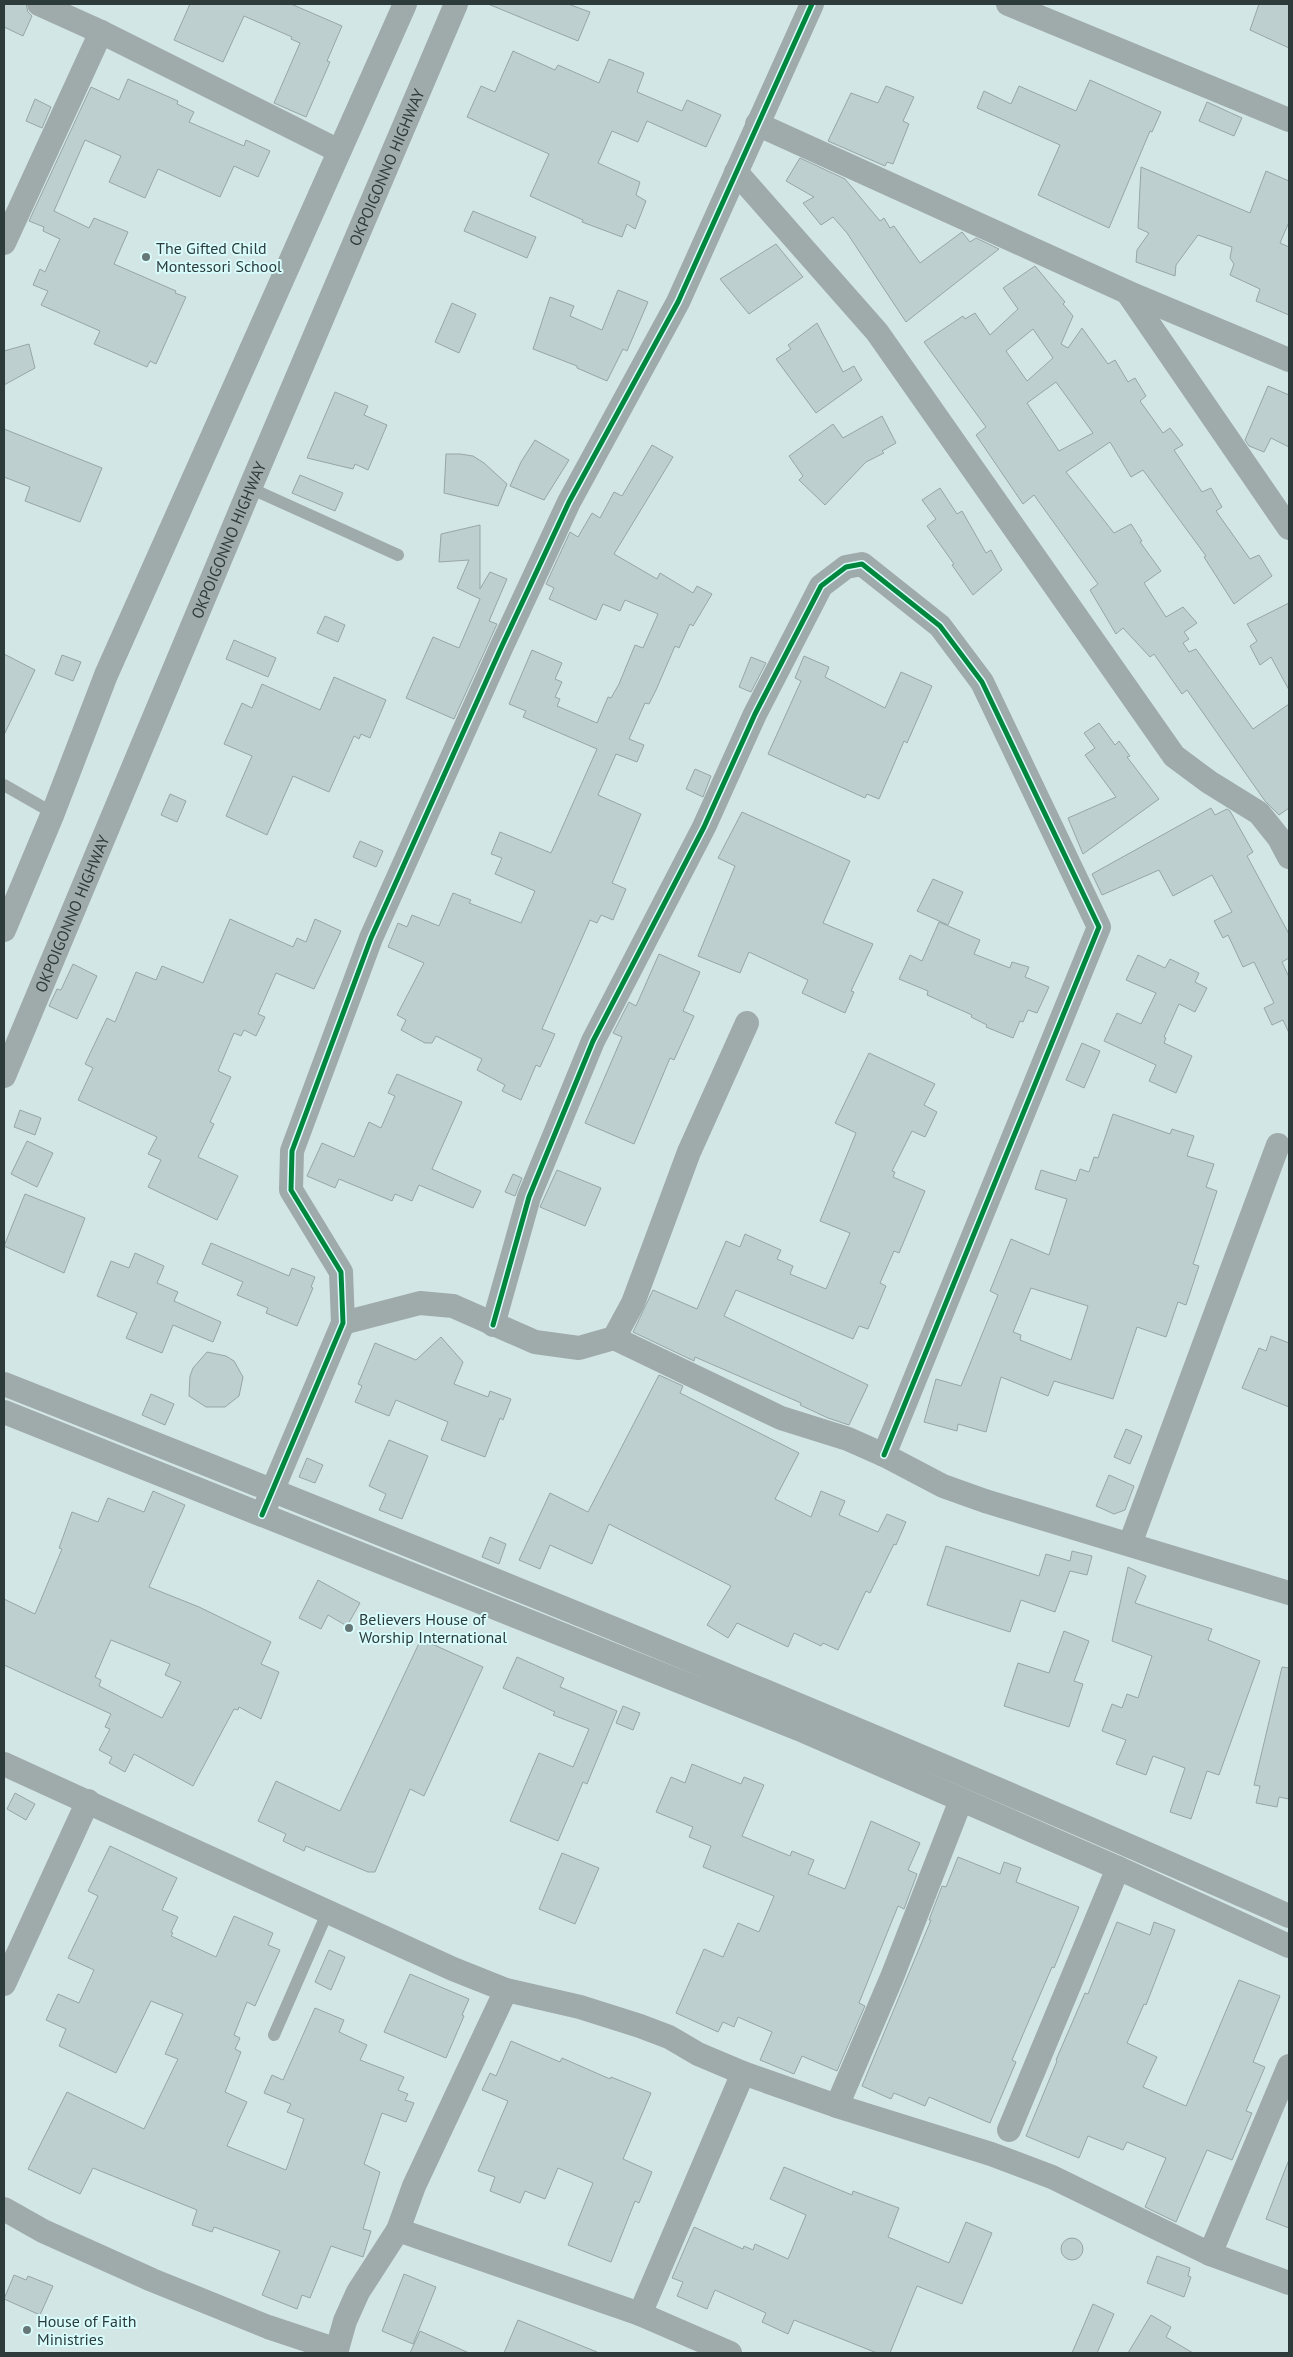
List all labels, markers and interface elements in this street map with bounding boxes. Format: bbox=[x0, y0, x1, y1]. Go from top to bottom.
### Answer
street label: OKPOIGONNO HIGHWAY bbox=[344, 86, 429, 249]
place label: The Gifted Child Montessori School bbox=[156, 238, 282, 276]
marker: The Gifted Child Montessori School bbox=[140, 251, 152, 263]
street label: OKPOIGONNO HIGHWAY bbox=[186, 458, 270, 622]
street label: OKPOIGONNO HIGHWAY bbox=[30, 832, 114, 995]
place label: Believers House of Worship International bbox=[359, 1609, 507, 1647]
marker: Believers House of Worship International bbox=[343, 1622, 355, 1634]
place label: House of Faith Ministries bbox=[37, 2311, 137, 2349]
marker: House of Faith Ministries bbox=[21, 2324, 33, 2336]

